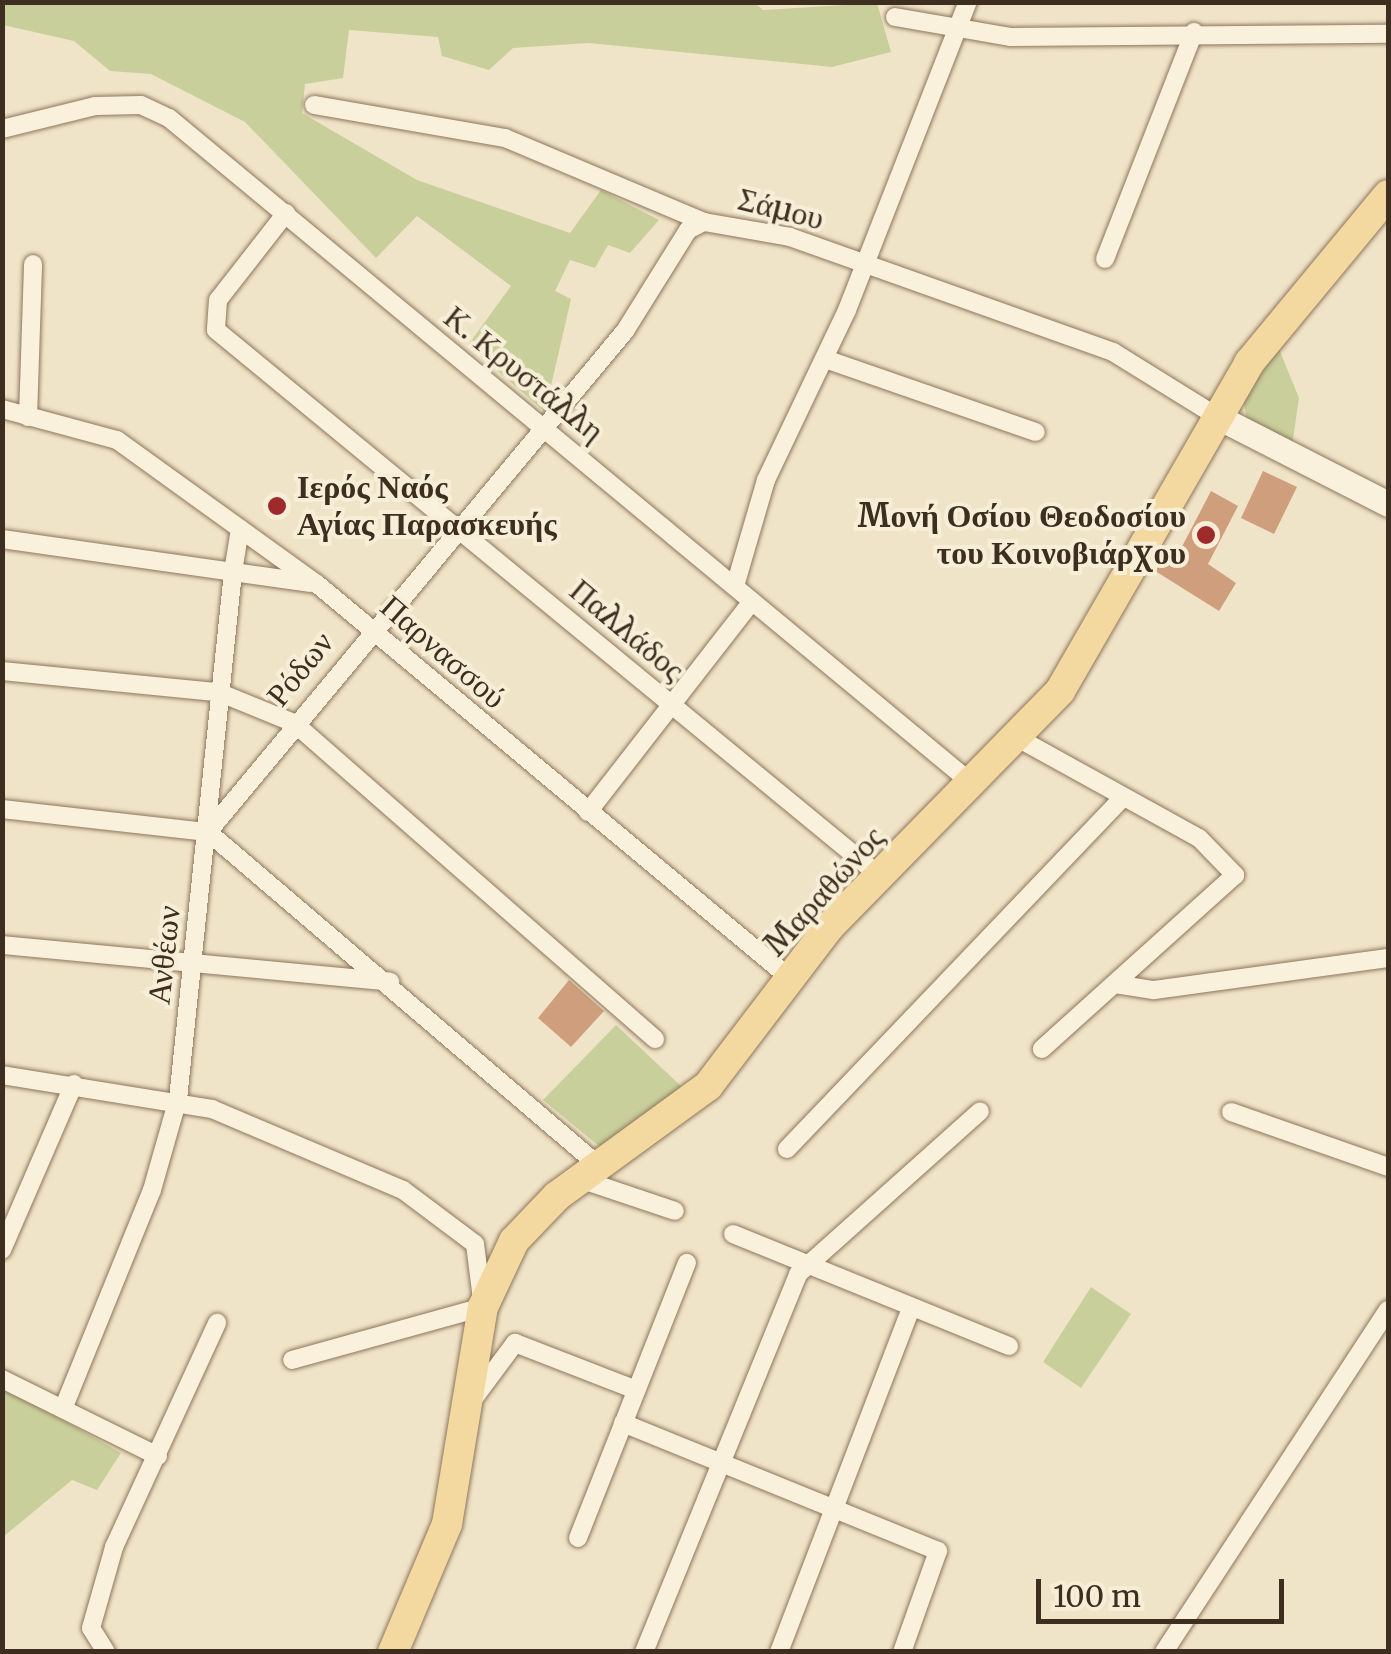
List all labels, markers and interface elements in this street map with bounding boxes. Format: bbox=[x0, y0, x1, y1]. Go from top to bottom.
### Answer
street label: Σάμου bbox=[734, 180, 828, 238]
street label: Κ. Κρυστάλλη bbox=[436, 298, 612, 450]
place label: Ιερός Ναός Αγίας Παρασκευής bbox=[297, 469, 557, 544]
marker: Ιερός Ναός Αγίας Παρασκευής bbox=[266, 495, 288, 517]
place label: Μονή Οσίου Θεοδοσίου του Κοινοβιάρχου bbox=[858, 498, 1186, 573]
marker: Μονή Οσίου Θεοδοσίου του Κοινοβιάρχου bbox=[1195, 524, 1217, 546]
street label: Παλλάδος bbox=[562, 571, 692, 689]
street label: Παρνασσού bbox=[373, 587, 513, 717]
street label: Ρόδων bbox=[259, 624, 341, 714]
street label: Μαραθώνος bbox=[756, 818, 892, 964]
street label: Ανθέων bbox=[140, 904, 188, 1006]
scale bar bbox=[1041, 1559, 1288, 1621]
text: 100 m bbox=[1053, 1577, 1141, 1615]

